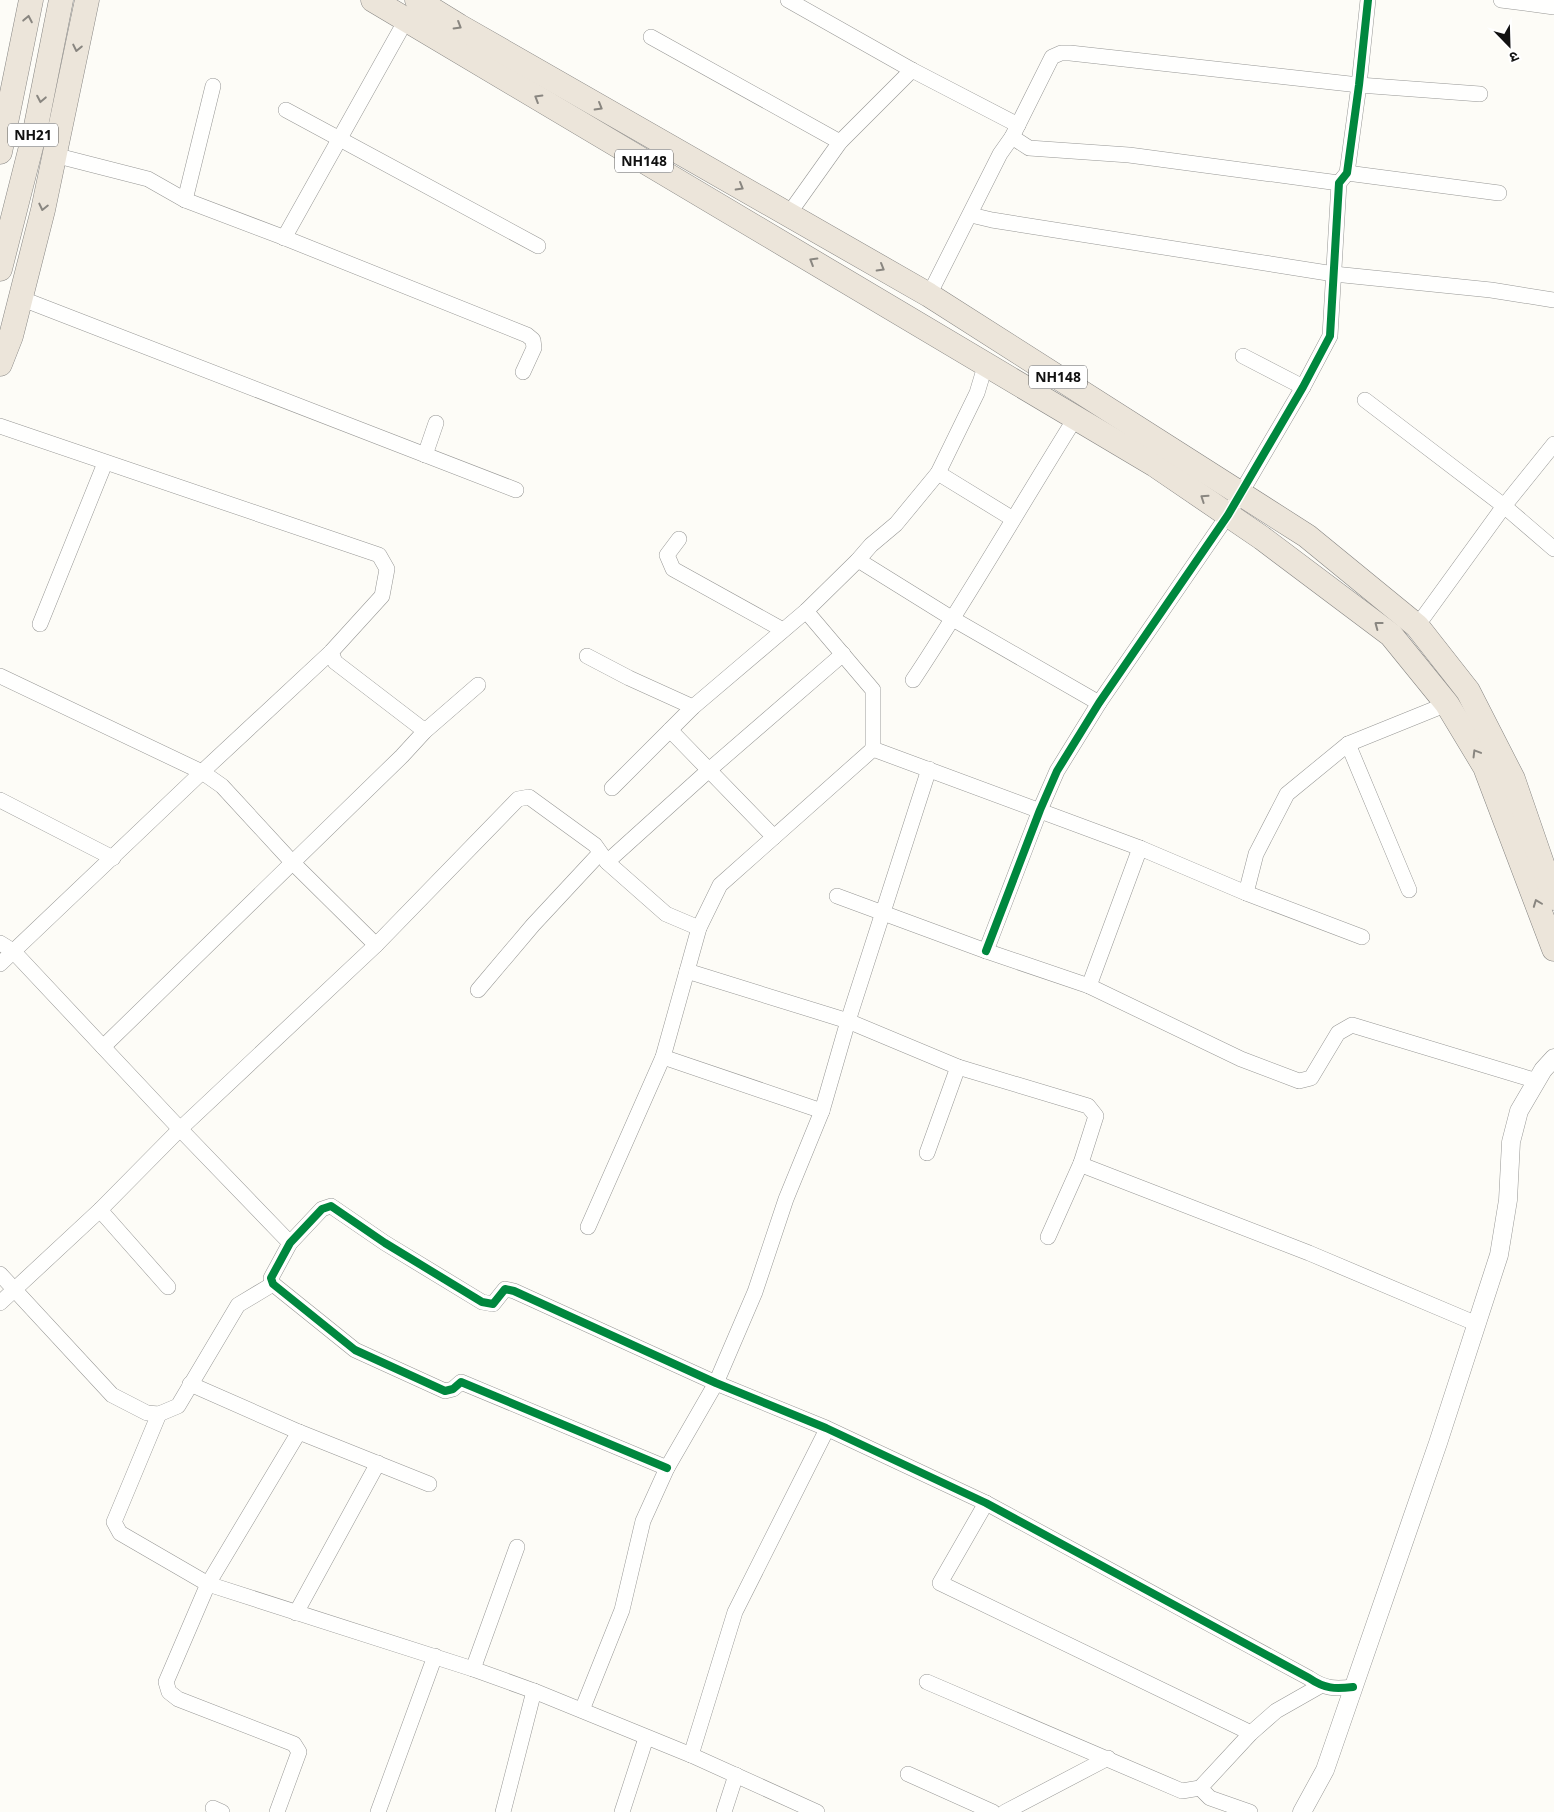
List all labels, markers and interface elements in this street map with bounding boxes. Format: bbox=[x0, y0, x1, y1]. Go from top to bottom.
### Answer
one-way arrow bbox=[22, 14, 32, 23]
one-way arrow bbox=[453, 19, 462, 29]
north arrow bbox=[1484, 20, 1534, 70]
one-way arrow bbox=[72, 43, 82, 52]
text: उ bbox=[1505, 45, 1521, 66]
one-way arrow bbox=[534, 94, 543, 104]
one-way arrow bbox=[36, 95, 47, 104]
one-way arrow bbox=[594, 100, 603, 110]
road number: NH21 bbox=[8, 124, 58, 146]
road number: NH148 bbox=[615, 150, 673, 172]
one-way arrow bbox=[735, 181, 744, 191]
one-way arrow bbox=[38, 202, 49, 211]
one-way arrow bbox=[809, 257, 818, 267]
one-way arrow bbox=[876, 262, 885, 272]
road number: NH148 bbox=[1029, 366, 1087, 388]
one-way arrow bbox=[1200, 495, 1210, 504]
one-way arrow bbox=[1375, 622, 1384, 630]
one-way arrow bbox=[1473, 749, 1483, 758]
one-way arrow bbox=[1533, 900, 1543, 908]

